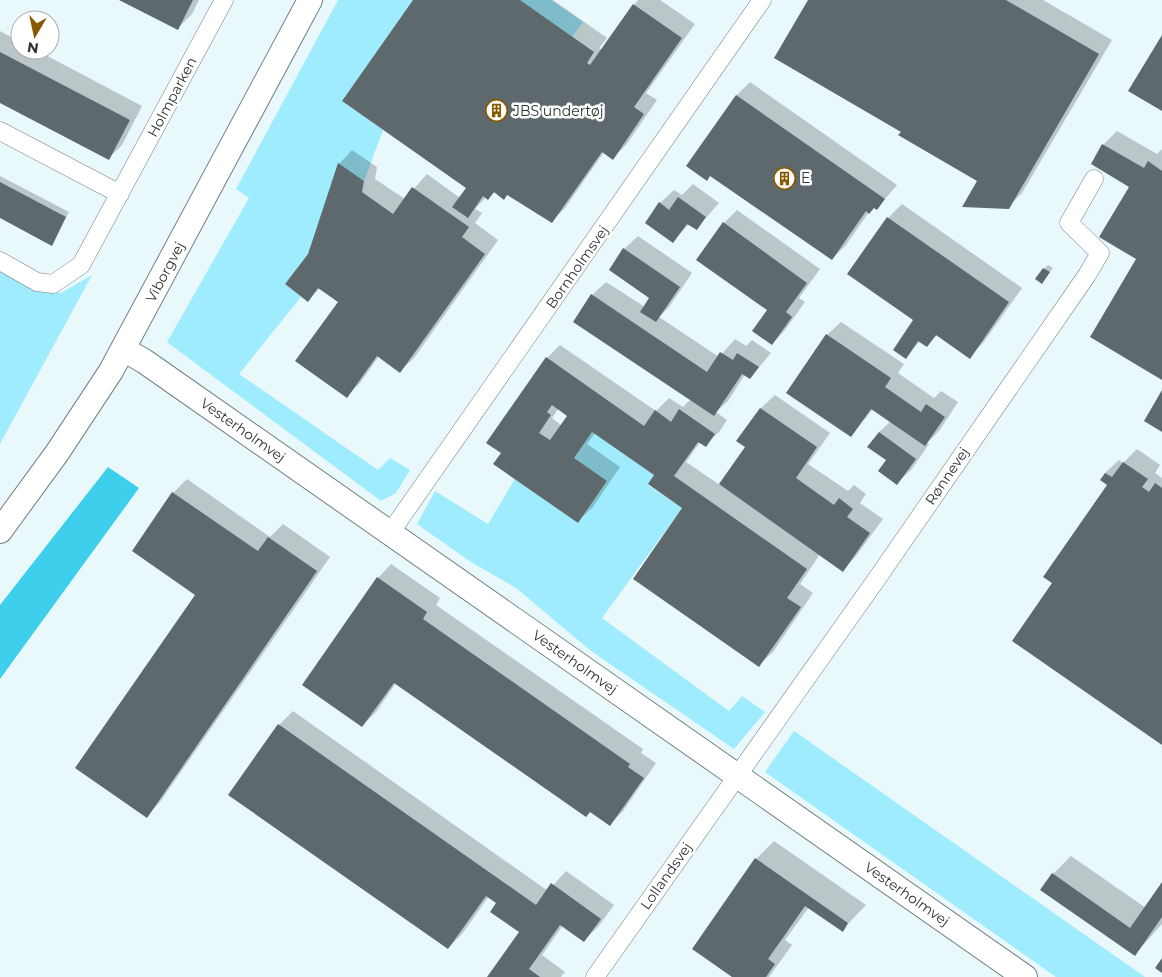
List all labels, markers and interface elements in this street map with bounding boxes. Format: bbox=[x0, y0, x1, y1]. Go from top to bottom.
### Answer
north arrow bbox=[10, 10, 60, 60]
text: N bbox=[26, 38, 40, 58]
street label: Holmparken bbox=[143, 54, 201, 140]
building icon: JBS undertøj bbox=[485, 99, 509, 123]
place label: JBS undertøj bbox=[512, 102, 604, 120]
building icon: E bbox=[773, 166, 797, 190]
place label: E bbox=[801, 169, 810, 187]
street label: Bornholmsvej bbox=[542, 222, 612, 312]
street label: Viborgvej bbox=[142, 239, 188, 305]
street label: Vesterholmvej bbox=[197, 394, 289, 466]
street label: Rønnevej bbox=[921, 444, 973, 508]
street label: Vesterholmvej bbox=[529, 626, 621, 698]
street label: Lollandsvej bbox=[636, 839, 696, 913]
street label: Vesterholmvej bbox=[861, 858, 953, 930]

